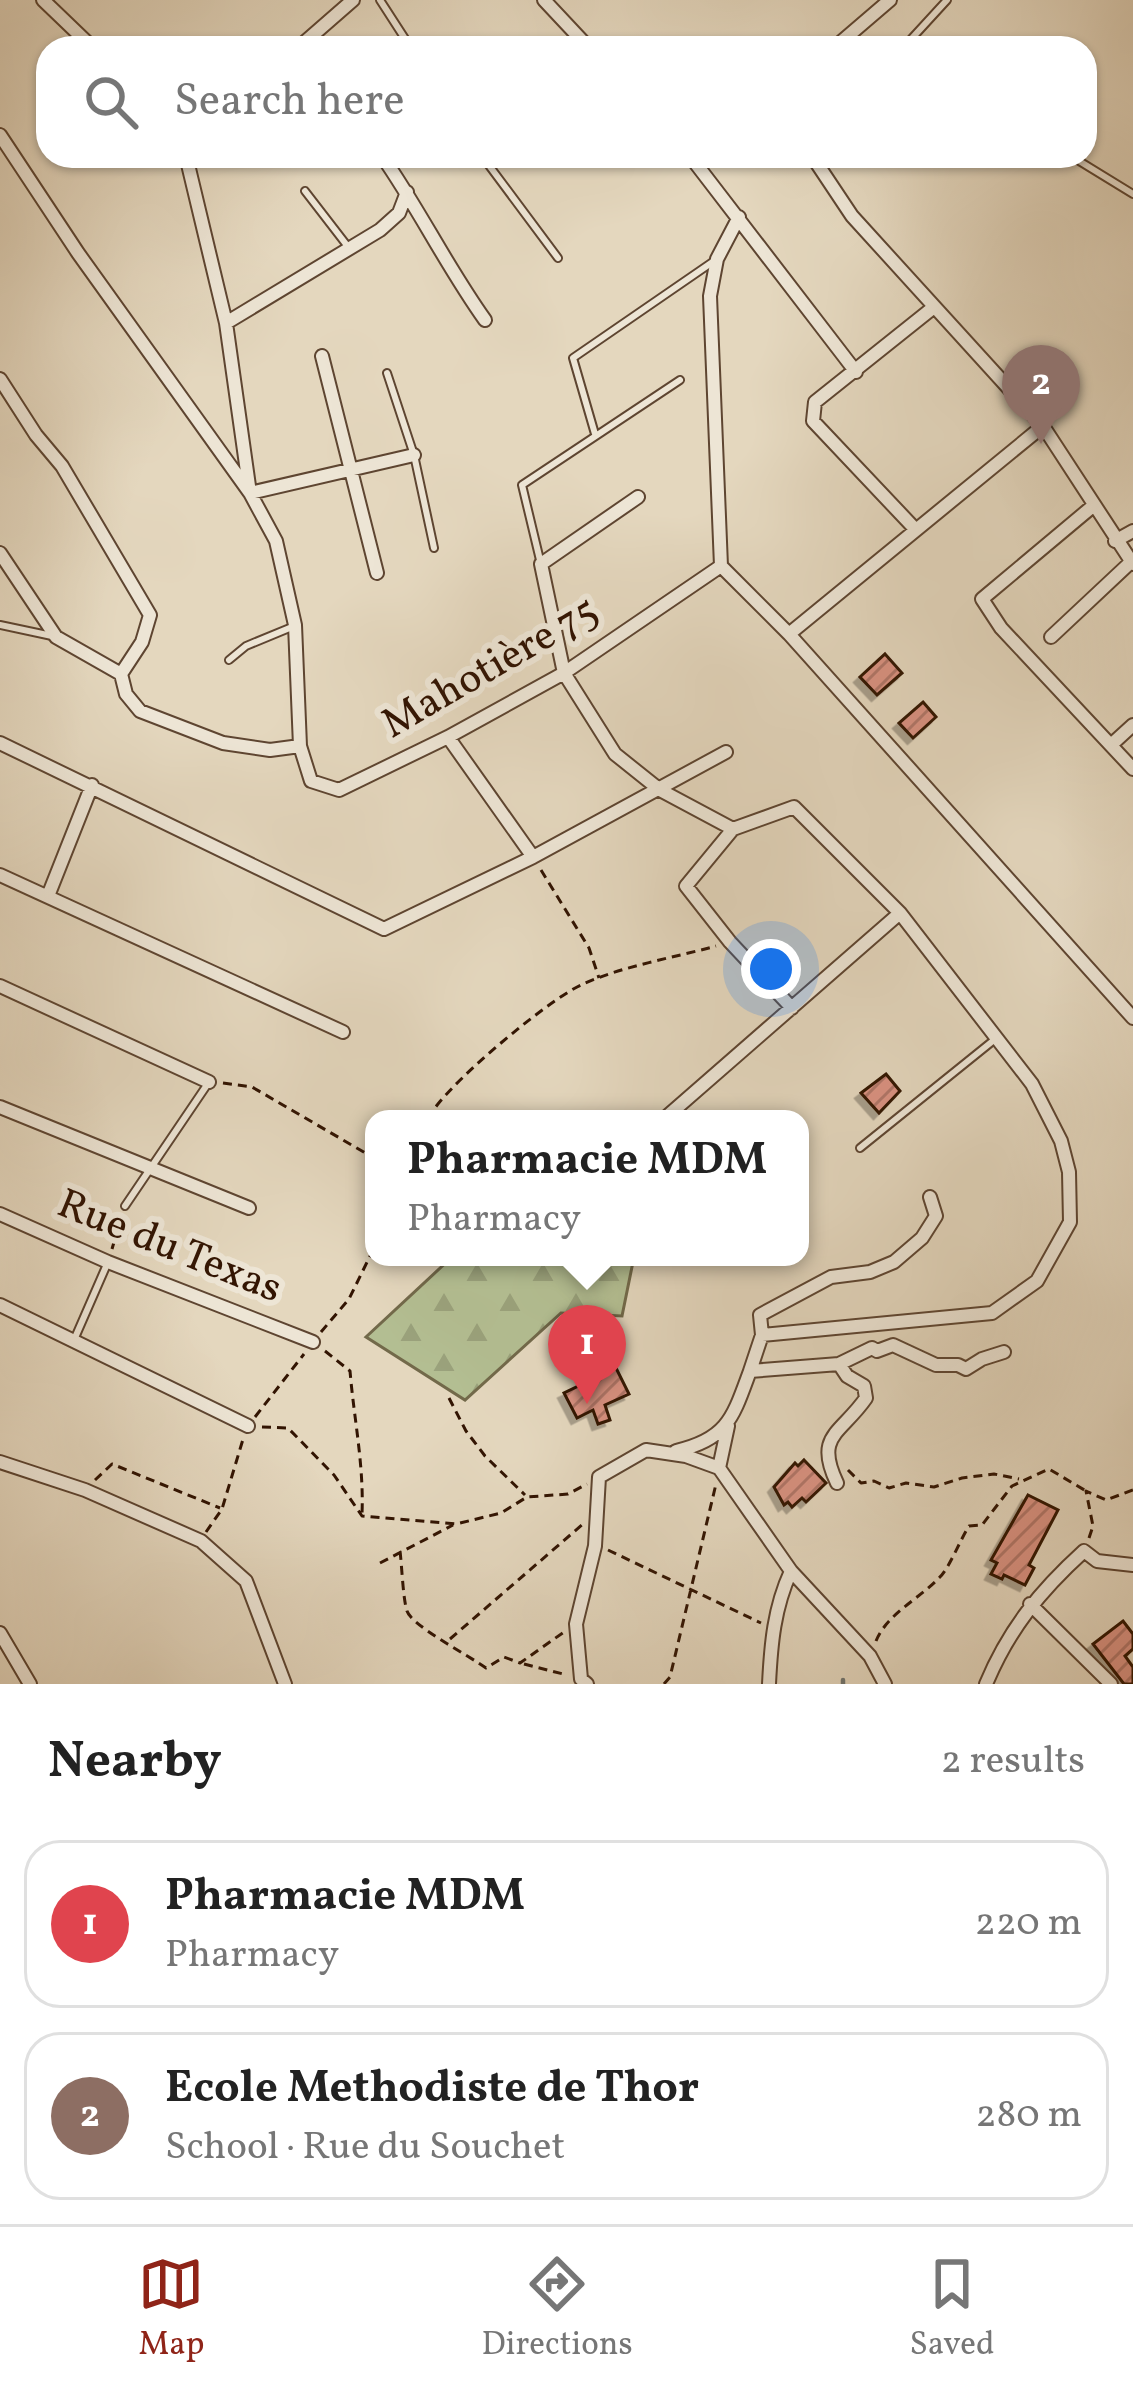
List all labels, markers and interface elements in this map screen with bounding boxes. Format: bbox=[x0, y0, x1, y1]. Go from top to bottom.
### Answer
search box bbox=[36, 36, 1097, 168]
icon: search bbox=[78, 69, 144, 135]
text: Search here bbox=[174, 71, 405, 134]
pin: 2 bbox=[1002, 345, 1080, 444]
street label: Mahotière 75 bbox=[372, 583, 610, 755]
your location bbox=[741, 939, 801, 999]
popup bbox=[365, 1110, 809, 1266]
text: Pharmacie MDM bbox=[407, 1130, 767, 1193]
street label: Rue du Texas bbox=[48, 1176, 290, 1320]
text: Pharmacy bbox=[407, 1193, 581, 1247]
pin: 1 bbox=[548, 1305, 626, 1404]
text: Nearby bbox=[48, 1727, 222, 1798]
text: 2 results bbox=[941, 1735, 1085, 1789]
text: Pharmacie MDM bbox=[165, 1866, 525, 1929]
text: 1 bbox=[82, 1897, 98, 1951]
text: 220 m bbox=[975, 1897, 1082, 1951]
text: Pharmacy bbox=[165, 1929, 339, 1983]
text: Ecole Methodiste de Thor bbox=[165, 2058, 699, 2121]
text: 2 bbox=[80, 2089, 100, 2143]
text: 280 m bbox=[975, 2089, 1082, 2143]
text: School · Rue du Souchet bbox=[165, 2121, 565, 2175]
tab: Map bbox=[138, 2251, 205, 2369]
tab: Directions bbox=[481, 2251, 633, 2369]
tab: Saved bbox=[910, 2251, 995, 2369]

